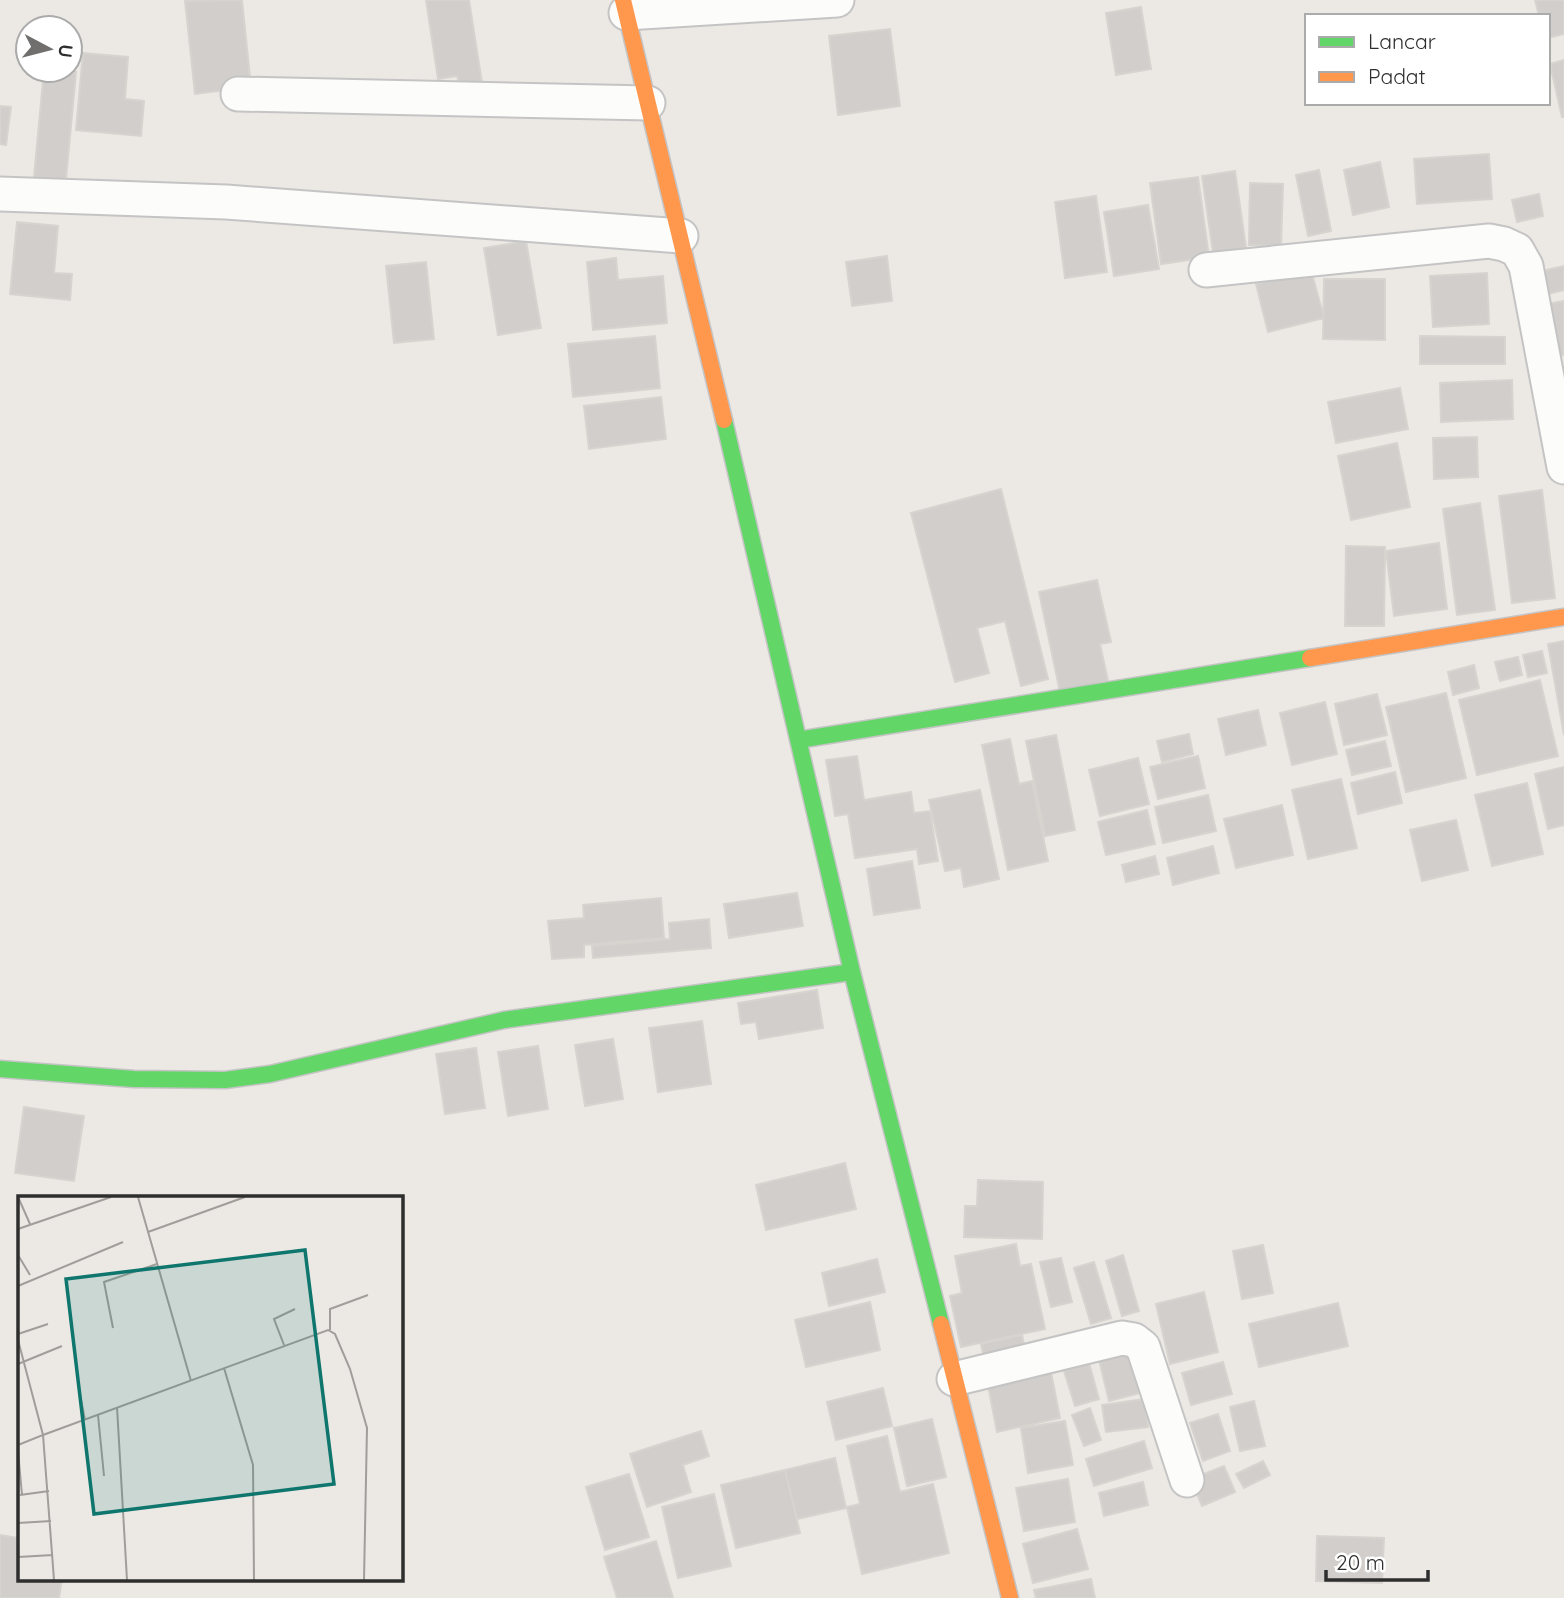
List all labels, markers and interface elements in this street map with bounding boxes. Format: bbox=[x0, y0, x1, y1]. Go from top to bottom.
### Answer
north arrow bbox=[14, 14, 84, 84]
legend bbox=[1305, 14, 1550, 105]
text: Lancar bbox=[1368, 28, 1436, 54]
text: U bbox=[53, 43, 79, 59]
text: Padat bbox=[1368, 63, 1426, 89]
inset map bbox=[18, 1196, 402, 1580]
scale bar bbox=[1326, 1538, 1428, 1582]
text: 20 m bbox=[1336, 1549, 1385, 1575]

